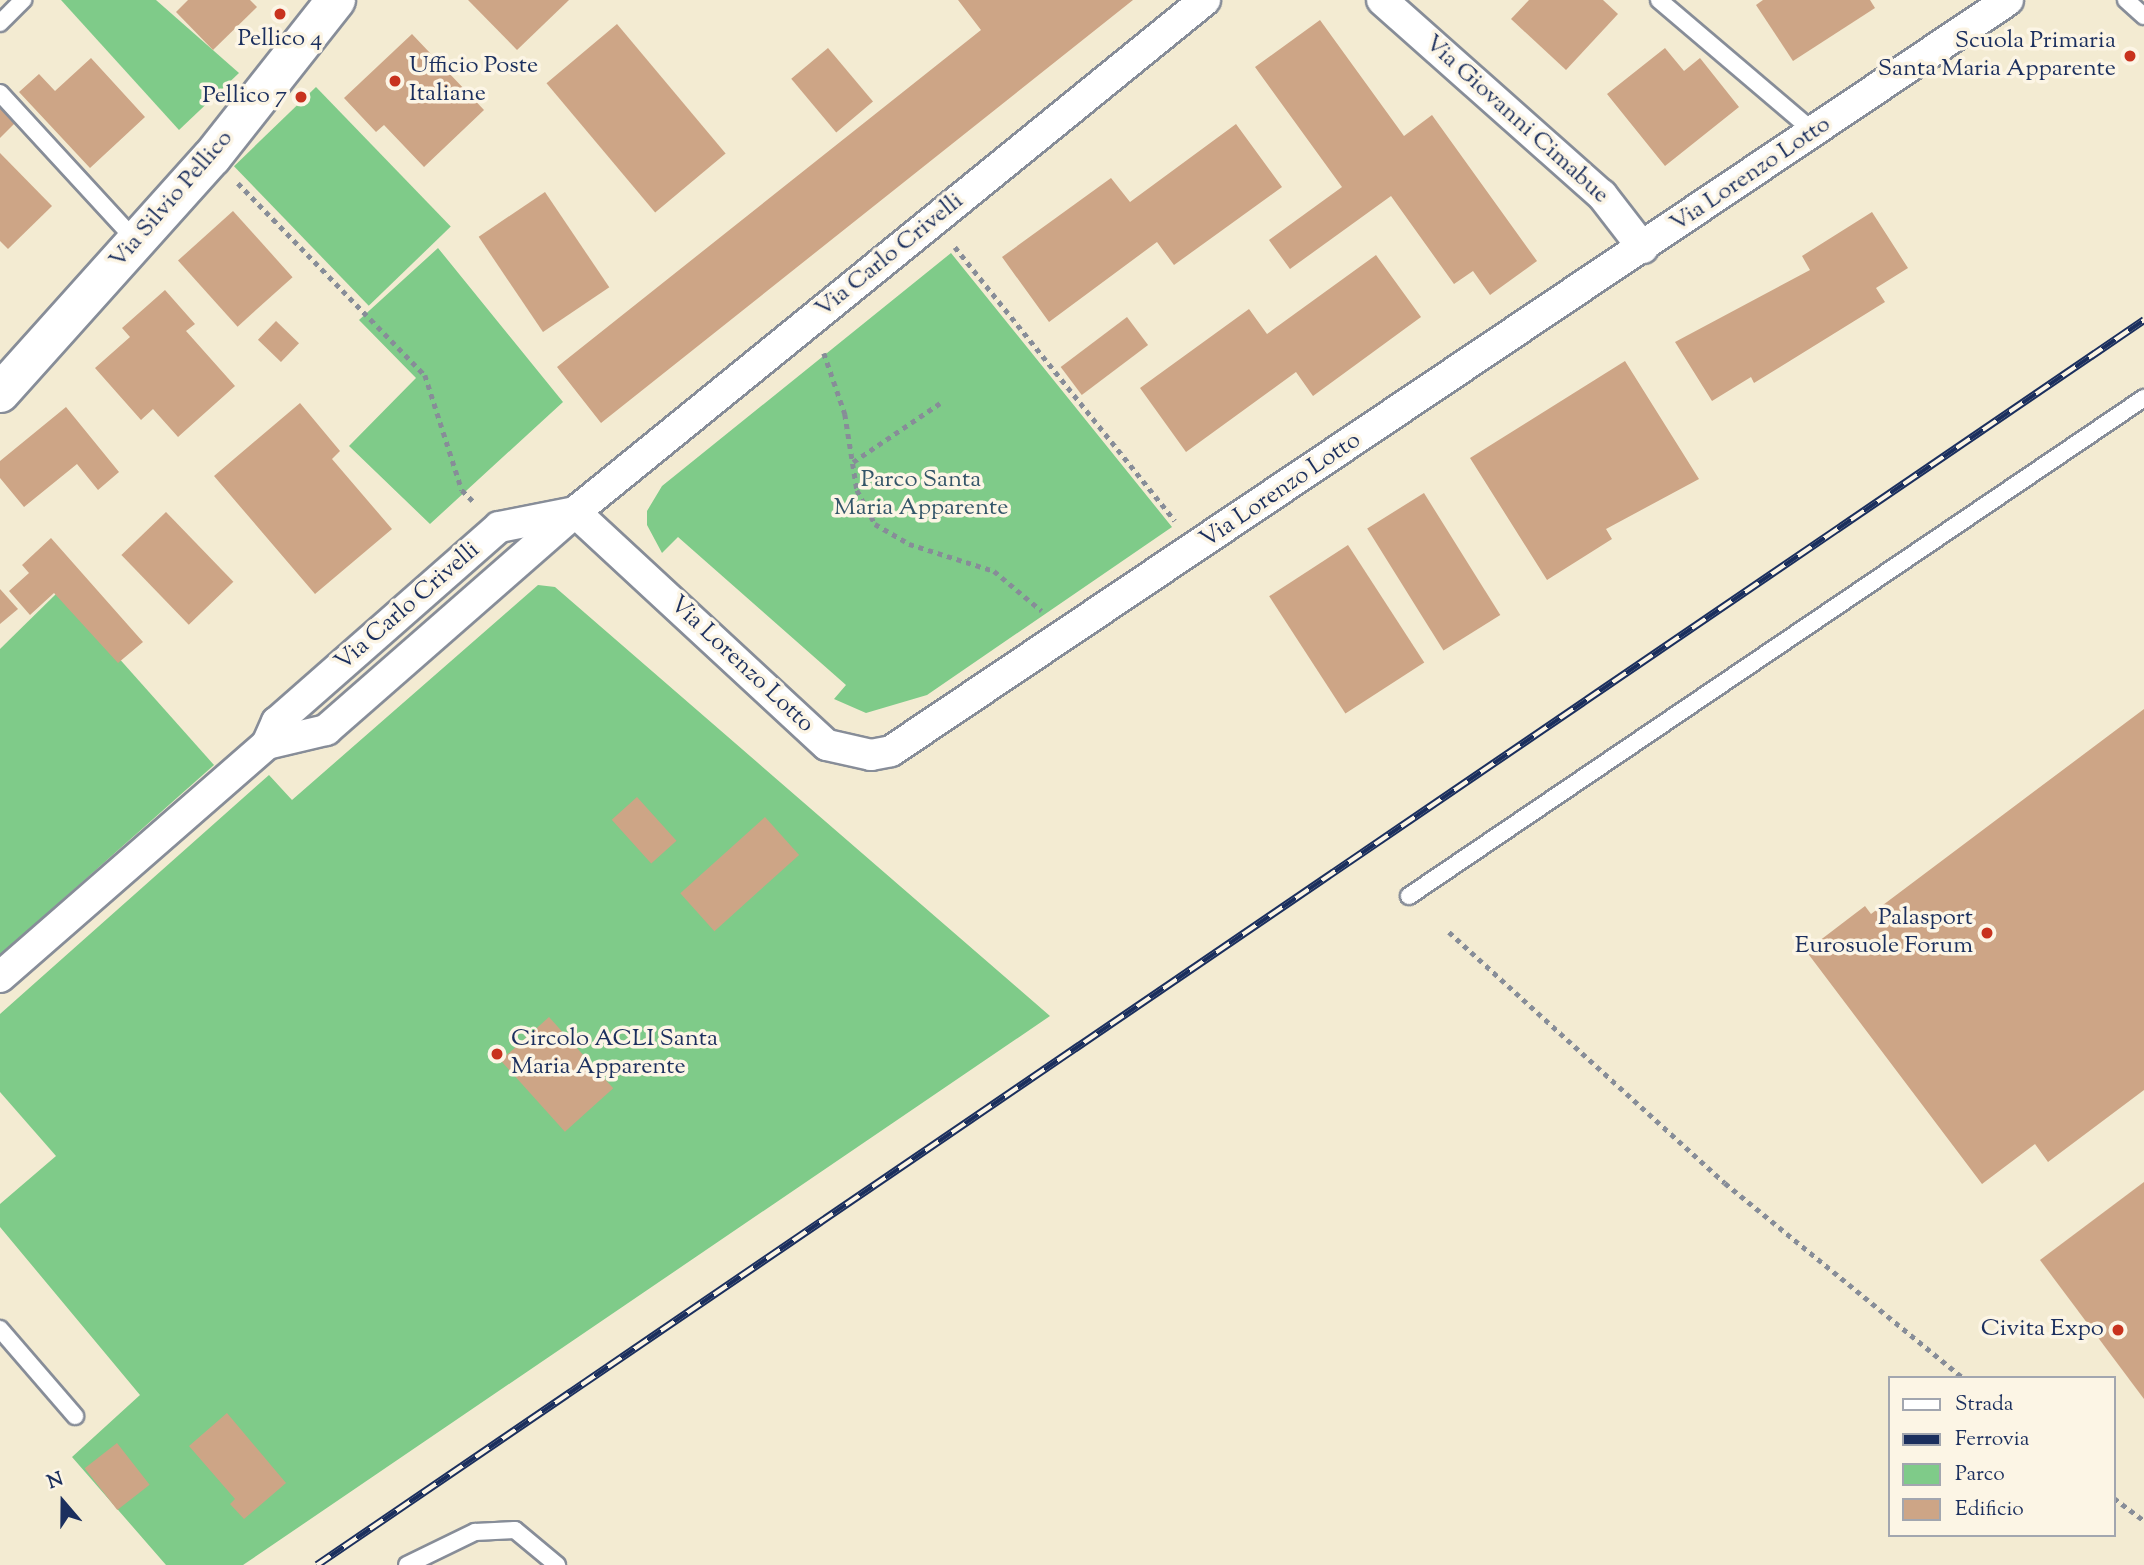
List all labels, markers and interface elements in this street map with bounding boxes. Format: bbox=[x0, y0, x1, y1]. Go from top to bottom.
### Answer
marker: Pellico 4 bbox=[272, 6, 288, 22]
place label: Pellico 4 bbox=[238, 26, 322, 54]
place label: Scuola Primaria Santa Maria Apparente bbox=[1878, 28, 2116, 84]
street label: Via Giovanni Cimabue bbox=[1418, 30, 1614, 210]
marker: Scuola Primaria Santa Maria Apparente bbox=[2122, 48, 2138, 64]
place label: Ufficio Poste Italiane bbox=[409, 53, 538, 109]
marker: Ufficio Poste Italiane bbox=[387, 73, 403, 89]
place label: Pellico 7 bbox=[202, 83, 287, 111]
marker: Pellico 7 bbox=[293, 89, 309, 105]
street label: Via Lorenzo Lotto bbox=[1665, 111, 1837, 239]
street label: Via Silvio Pellico bbox=[104, 125, 240, 275]
street label: Via Carlo Crivelli bbox=[810, 188, 970, 324]
street label: Via Lorenzo Lotto bbox=[1195, 427, 1367, 555]
park label: Parco Santa Maria Apparente bbox=[834, 467, 1008, 523]
street label: Via Carlo Crivelli bbox=[330, 536, 486, 678]
street label: Via Lorenzo Lotto bbox=[663, 591, 819, 739]
place label: Palasport Eurosuole Forum bbox=[1795, 905, 1973, 961]
marker: Palasport Eurosuole Forum bbox=[1979, 925, 1995, 941]
place label: Circolo ACLI Santa Maria Apparente bbox=[511, 1026, 718, 1082]
marker: Circolo ACLI Santa Maria Apparente bbox=[489, 1046, 505, 1062]
place label: Civita Expo bbox=[1981, 1316, 2104, 1344]
marker: Civita Expo bbox=[2110, 1322, 2126, 1338]
legend bbox=[1888, 1376, 2116, 1537]
text: Strada bbox=[1955, 1390, 2014, 1420]
text: Ferrovia bbox=[1955, 1425, 2029, 1455]
text: Parco bbox=[1955, 1460, 2005, 1490]
north arrow bbox=[28, 1467, 98, 1537]
text: N bbox=[44, 1467, 67, 1497]
text: Edificio bbox=[1955, 1495, 2024, 1525]

